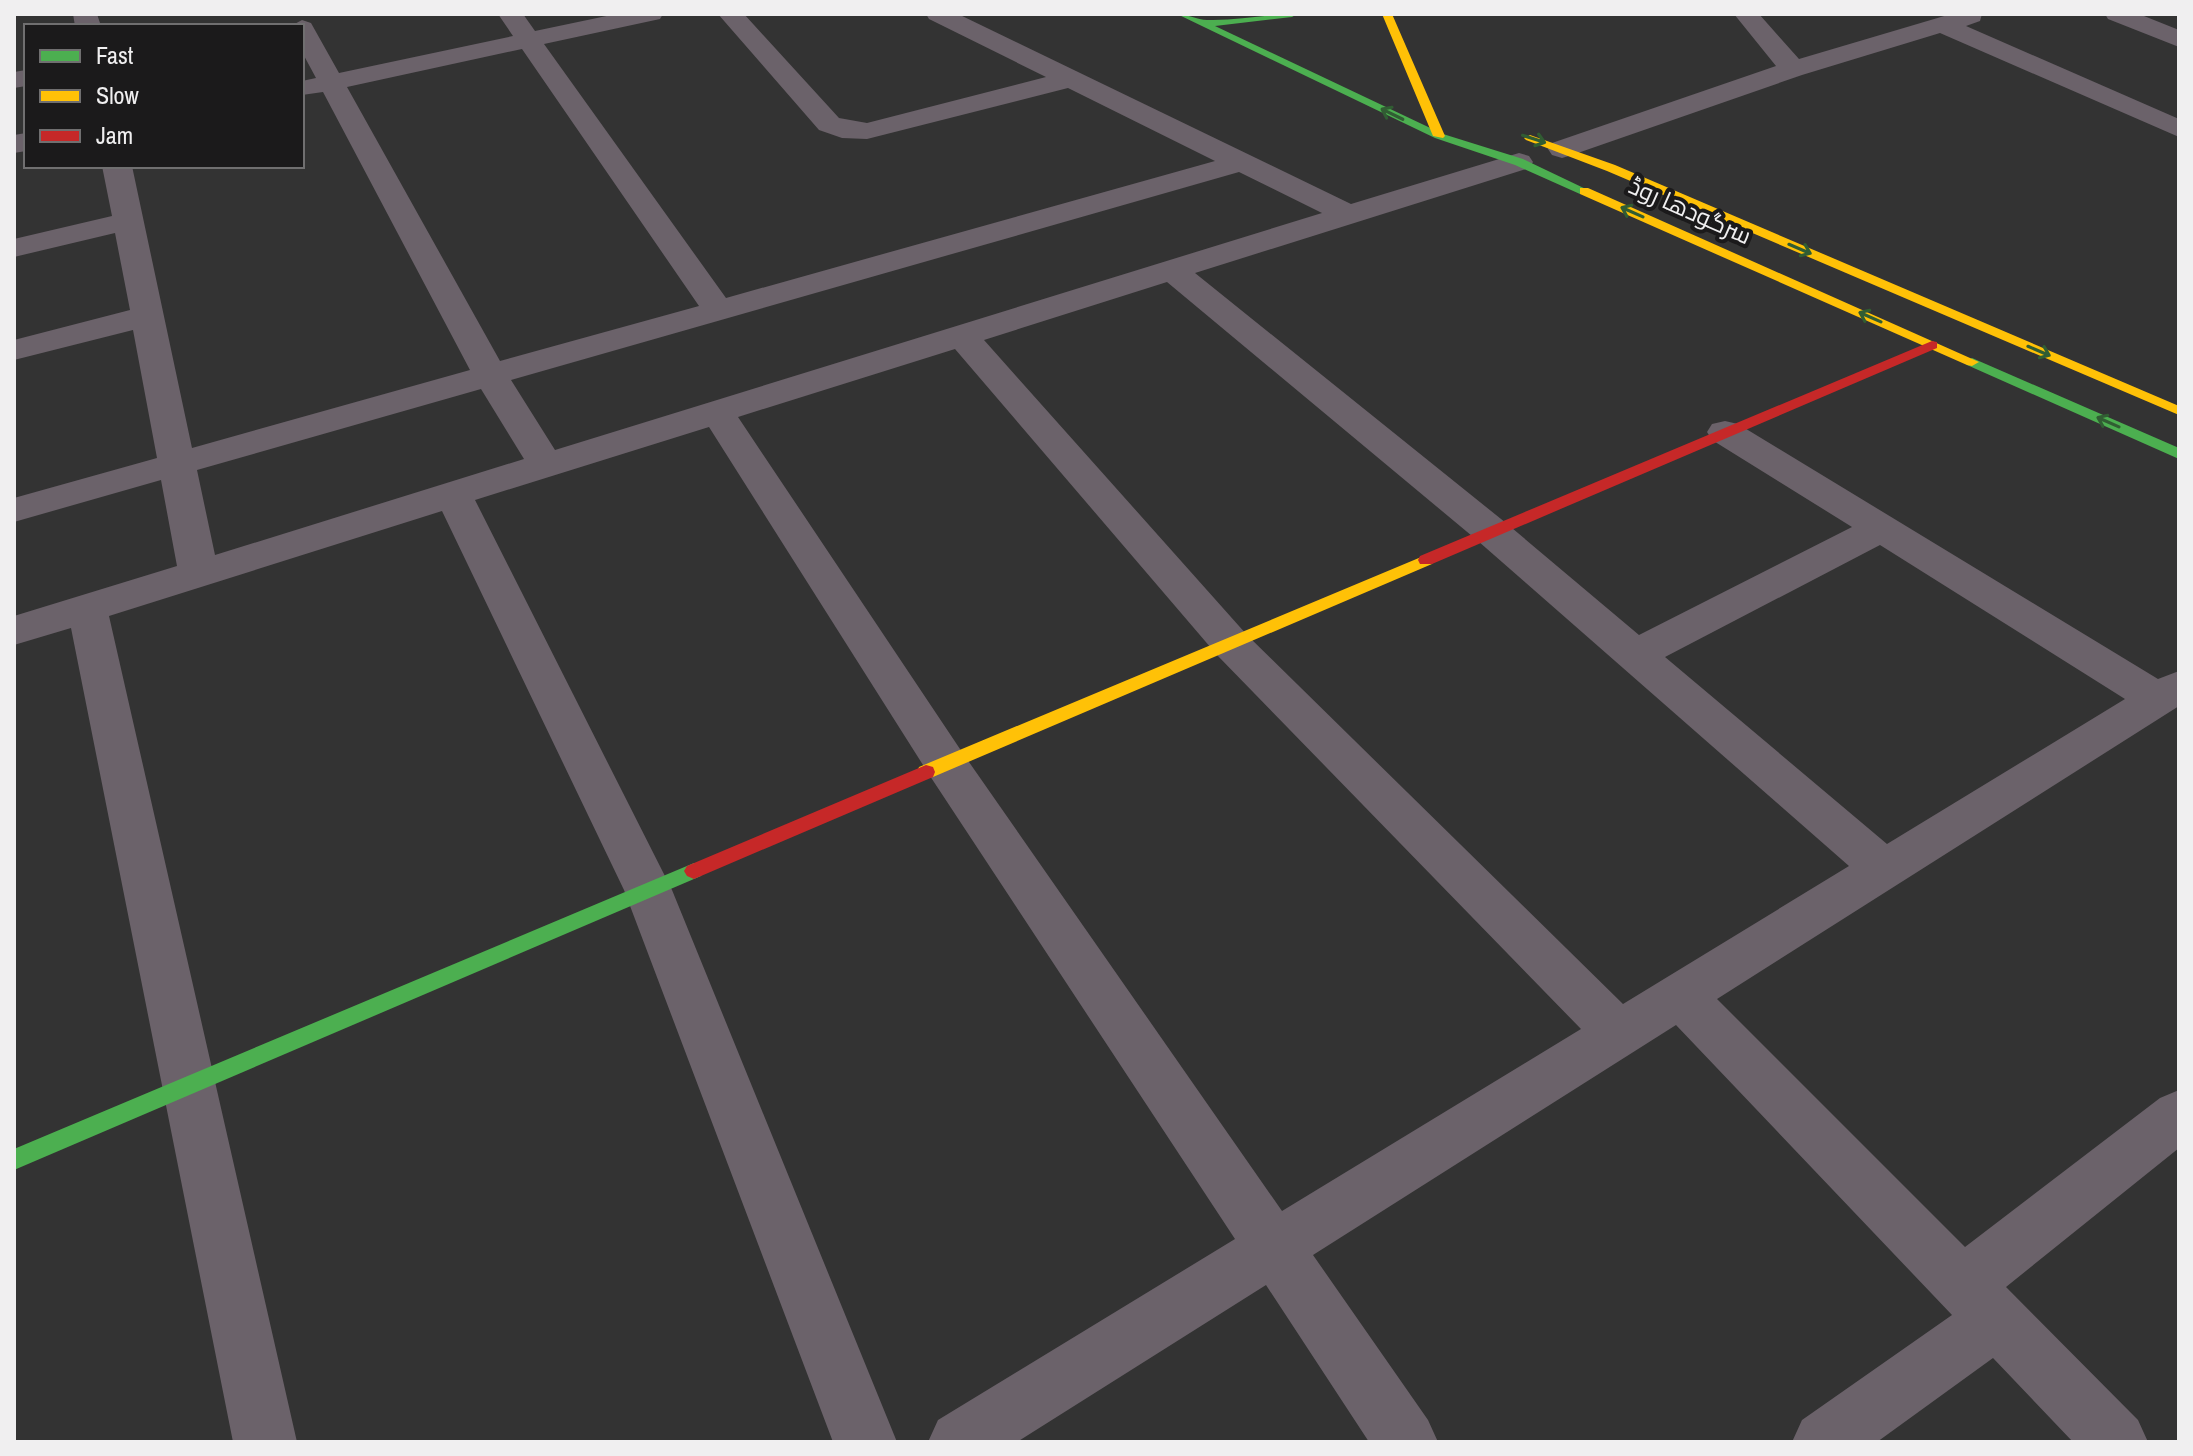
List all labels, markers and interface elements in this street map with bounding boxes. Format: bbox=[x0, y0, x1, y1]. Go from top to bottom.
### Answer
legend bbox=[24, 24, 304, 168]
text: Fast bbox=[96, 39, 134, 71]
text: Slow bbox=[96, 79, 139, 111]
one-way arrow bbox=[1380, 106, 1404, 121]
text: Jam bbox=[96, 119, 133, 151]
one-way arrow bbox=[1520, 132, 1546, 147]
street label: سرگودھا روڈ bbox=[1624, 169, 1757, 251]
one-way arrow bbox=[1620, 204, 1644, 219]
one-way arrow bbox=[1787, 242, 1812, 257]
one-way arrow bbox=[1858, 309, 1883, 324]
one-way arrow bbox=[2026, 344, 2051, 359]
one-way arrow bbox=[2096, 414, 2120, 429]

